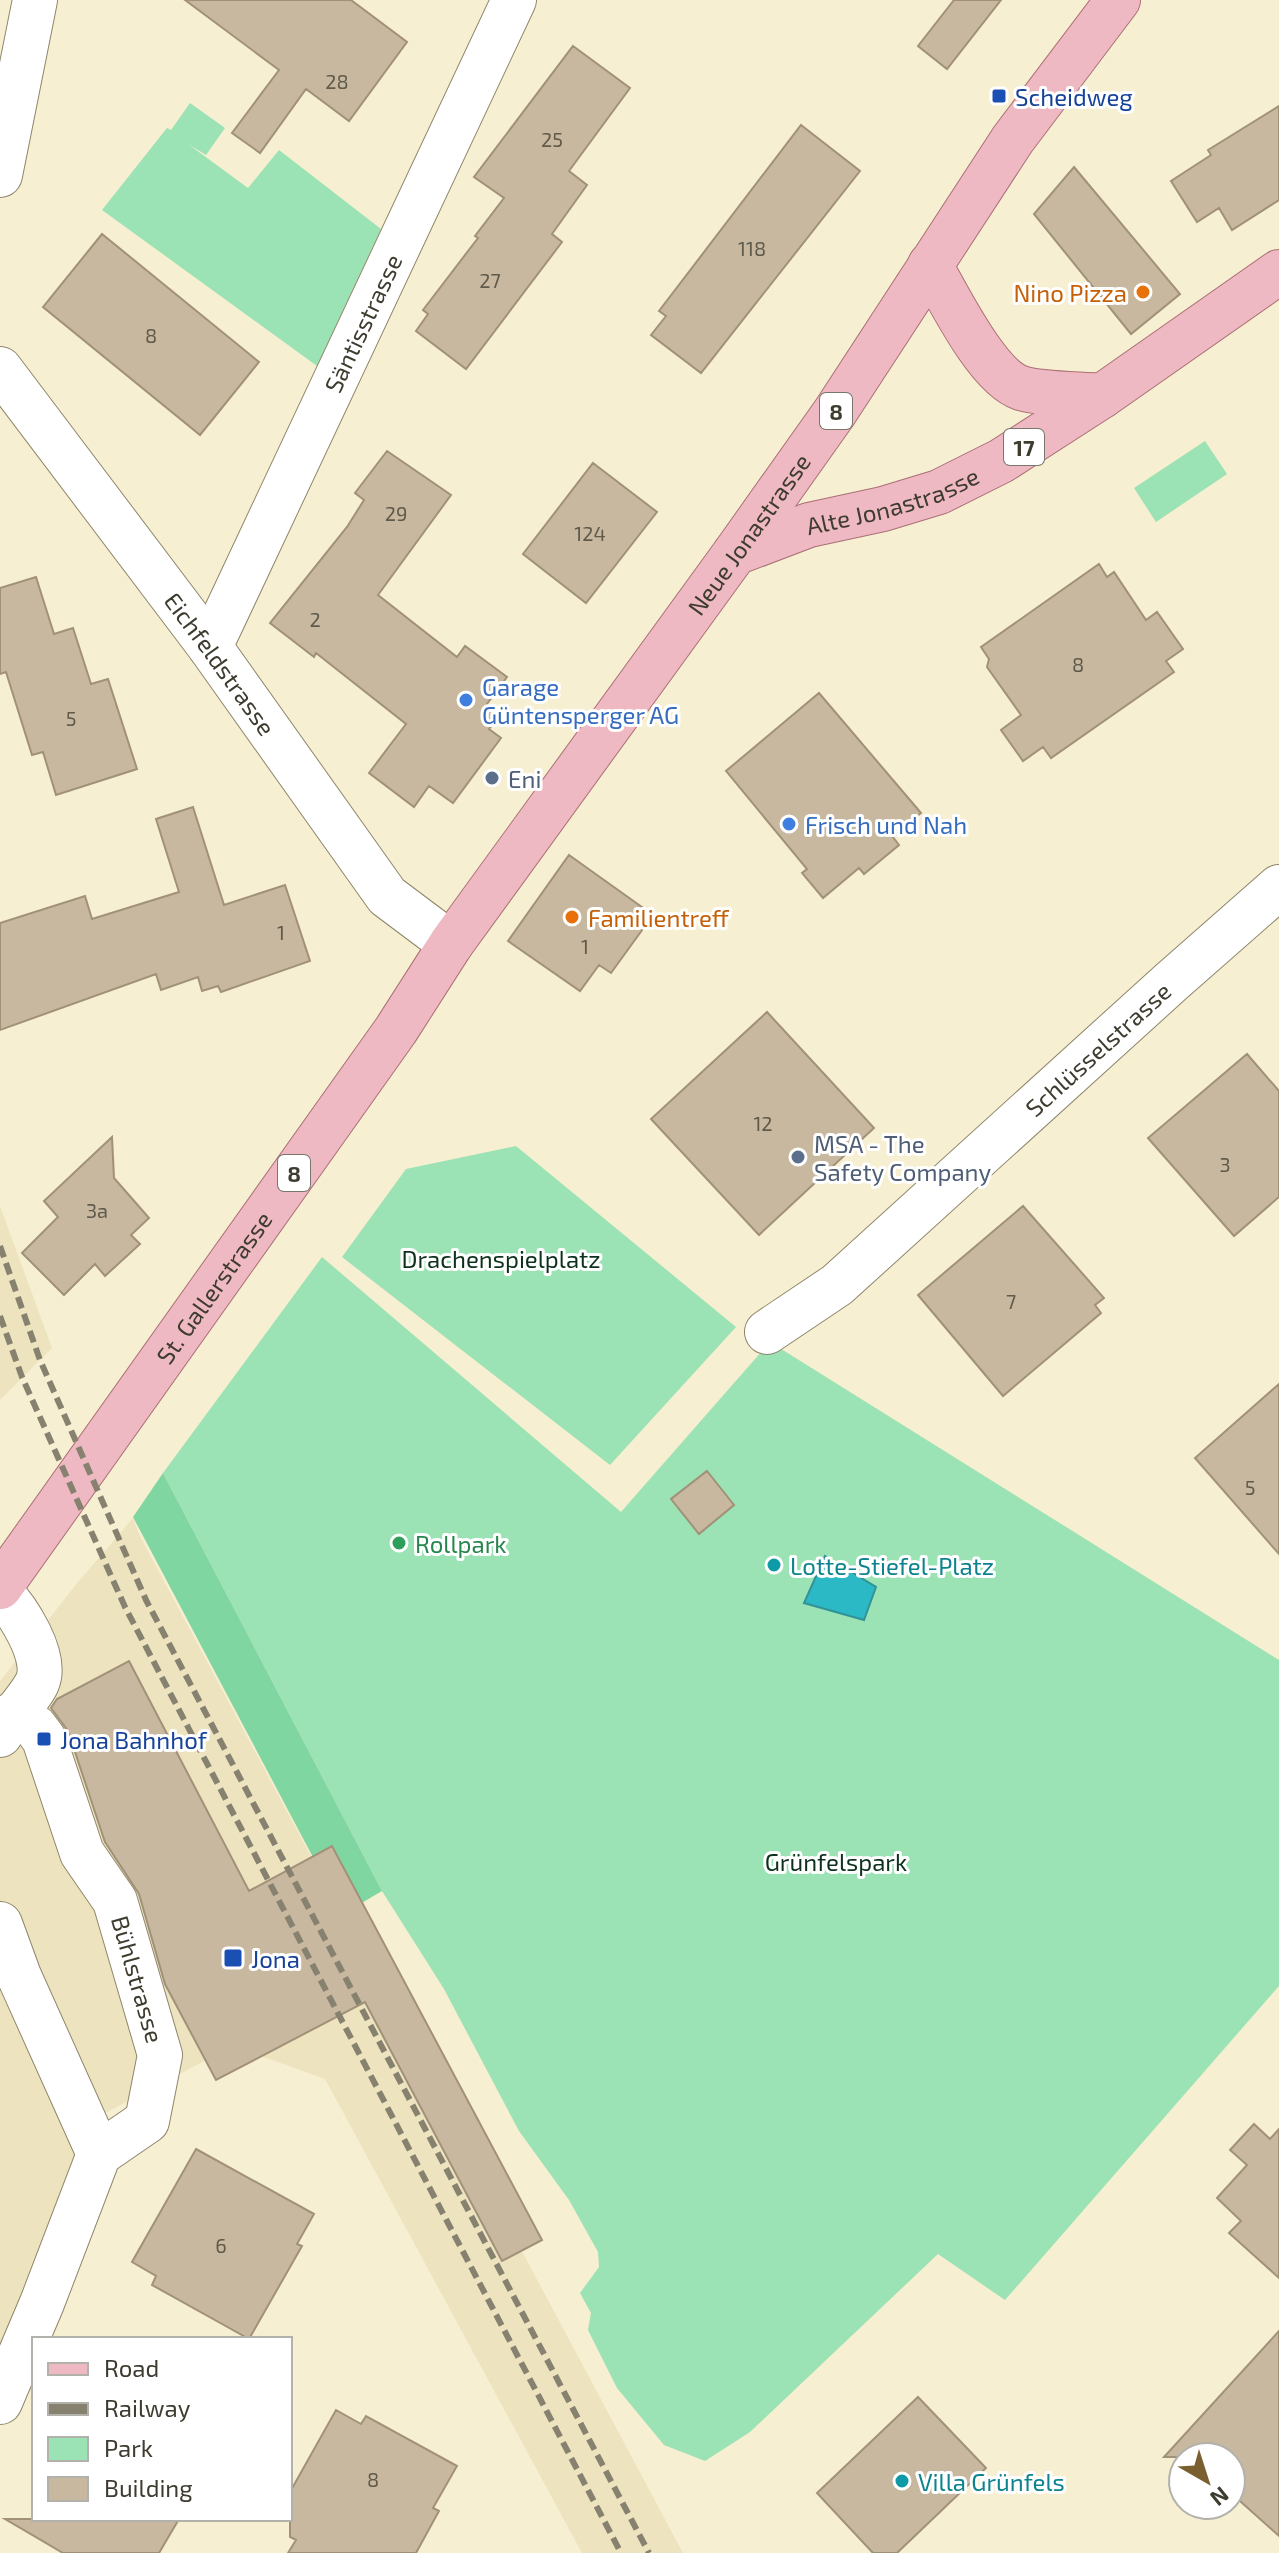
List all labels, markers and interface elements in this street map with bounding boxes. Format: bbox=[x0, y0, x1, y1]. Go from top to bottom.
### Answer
house number: 28 bbox=[325, 69, 349, 93]
place label: Scheidweg bbox=[1015, 82, 1133, 111]
marker: Scheidweg bbox=[990, 87, 1008, 105]
house number: 25 bbox=[541, 127, 563, 151]
house number: 118 bbox=[738, 236, 766, 260]
street label: Säntisstrasse bbox=[317, 249, 407, 397]
house number: 27 bbox=[479, 268, 501, 292]
place label: Nino Pizza bbox=[1013, 278, 1127, 307]
marker: Nino Pizza bbox=[1134, 283, 1152, 301]
house number: 8 bbox=[145, 323, 157, 347]
road number: 8 bbox=[820, 393, 852, 429]
road number: 17 bbox=[1004, 429, 1044, 465]
street label: Neue Jonastrasse bbox=[681, 447, 816, 620]
street label: Alte Jonastrasse bbox=[803, 460, 983, 540]
house number: 29 bbox=[385, 501, 407, 525]
house number: 124 bbox=[574, 521, 606, 545]
street label: Eichfeldstrasse bbox=[159, 586, 282, 740]
house number: 2 bbox=[309, 607, 321, 631]
house number: 8 bbox=[1072, 652, 1084, 676]
place label: Garage Güntensperger AG bbox=[482, 672, 679, 729]
marker: Garage Güntensperger AG bbox=[457, 691, 475, 709]
house number: 5 bbox=[66, 706, 76, 730]
place label: Eni bbox=[508, 764, 541, 793]
marker: Eni bbox=[483, 769, 501, 787]
place label: Frisch und Nah bbox=[805, 810, 967, 839]
marker: Frisch und Nah bbox=[780, 815, 798, 833]
place label: Familientreff bbox=[588, 903, 730, 932]
marker: Familientreff bbox=[563, 908, 581, 926]
house number: 1 bbox=[277, 920, 285, 944]
house number: 1 bbox=[581, 934, 589, 958]
street label: Schlüsselstrasse bbox=[1019, 976, 1176, 1122]
house number: 12 bbox=[753, 1111, 773, 1135]
place label: MSA - The Safety Company bbox=[814, 1129, 991, 1186]
marker: MSA - The Safety Company bbox=[789, 1148, 807, 1166]
house number: 3 bbox=[1219, 1152, 1231, 1176]
road number: 8 bbox=[278, 1155, 310, 1191]
house number: 3a bbox=[86, 1198, 108, 1222]
street label: St. Gallerstrasse bbox=[149, 1205, 277, 1369]
park label: Drachenspielplatz bbox=[402, 1244, 600, 1273]
house number: 7 bbox=[1006, 1289, 1016, 1313]
house number: 5 bbox=[1245, 1475, 1255, 1499]
place label: Rollpark bbox=[415, 1529, 507, 1558]
marker: Rollpark bbox=[390, 1534, 408, 1552]
place label: Lotte-Stiefel-Platz bbox=[790, 1551, 994, 1580]
marker: Lotte-Stiefel-Platz bbox=[765, 1556, 783, 1574]
place label: Jona Bahnhof bbox=[60, 1725, 208, 1754]
marker: Jona Bahnhof bbox=[35, 1730, 53, 1748]
park label: Grünfelspark bbox=[765, 1847, 907, 1876]
street label: Bühlstrasse bbox=[106, 1912, 170, 2046]
place label: Jona bbox=[251, 1944, 300, 1973]
marker: Jona bbox=[222, 1947, 244, 1969]
house number: 6 bbox=[215, 2233, 227, 2257]
legend bbox=[32, 2337, 292, 2521]
text: Road bbox=[104, 2353, 159, 2382]
text: Railway bbox=[104, 2393, 191, 2422]
text: Park bbox=[104, 2433, 153, 2462]
north arrow bbox=[1167, 2441, 1247, 2521]
house number: 8 bbox=[367, 2467, 379, 2491]
place label: Villa Grünfels bbox=[918, 2467, 1065, 2496]
marker: Villa Grünfels bbox=[893, 2472, 911, 2490]
text: Building bbox=[104, 2473, 193, 2502]
text: N bbox=[1206, 2482, 1235, 2512]

